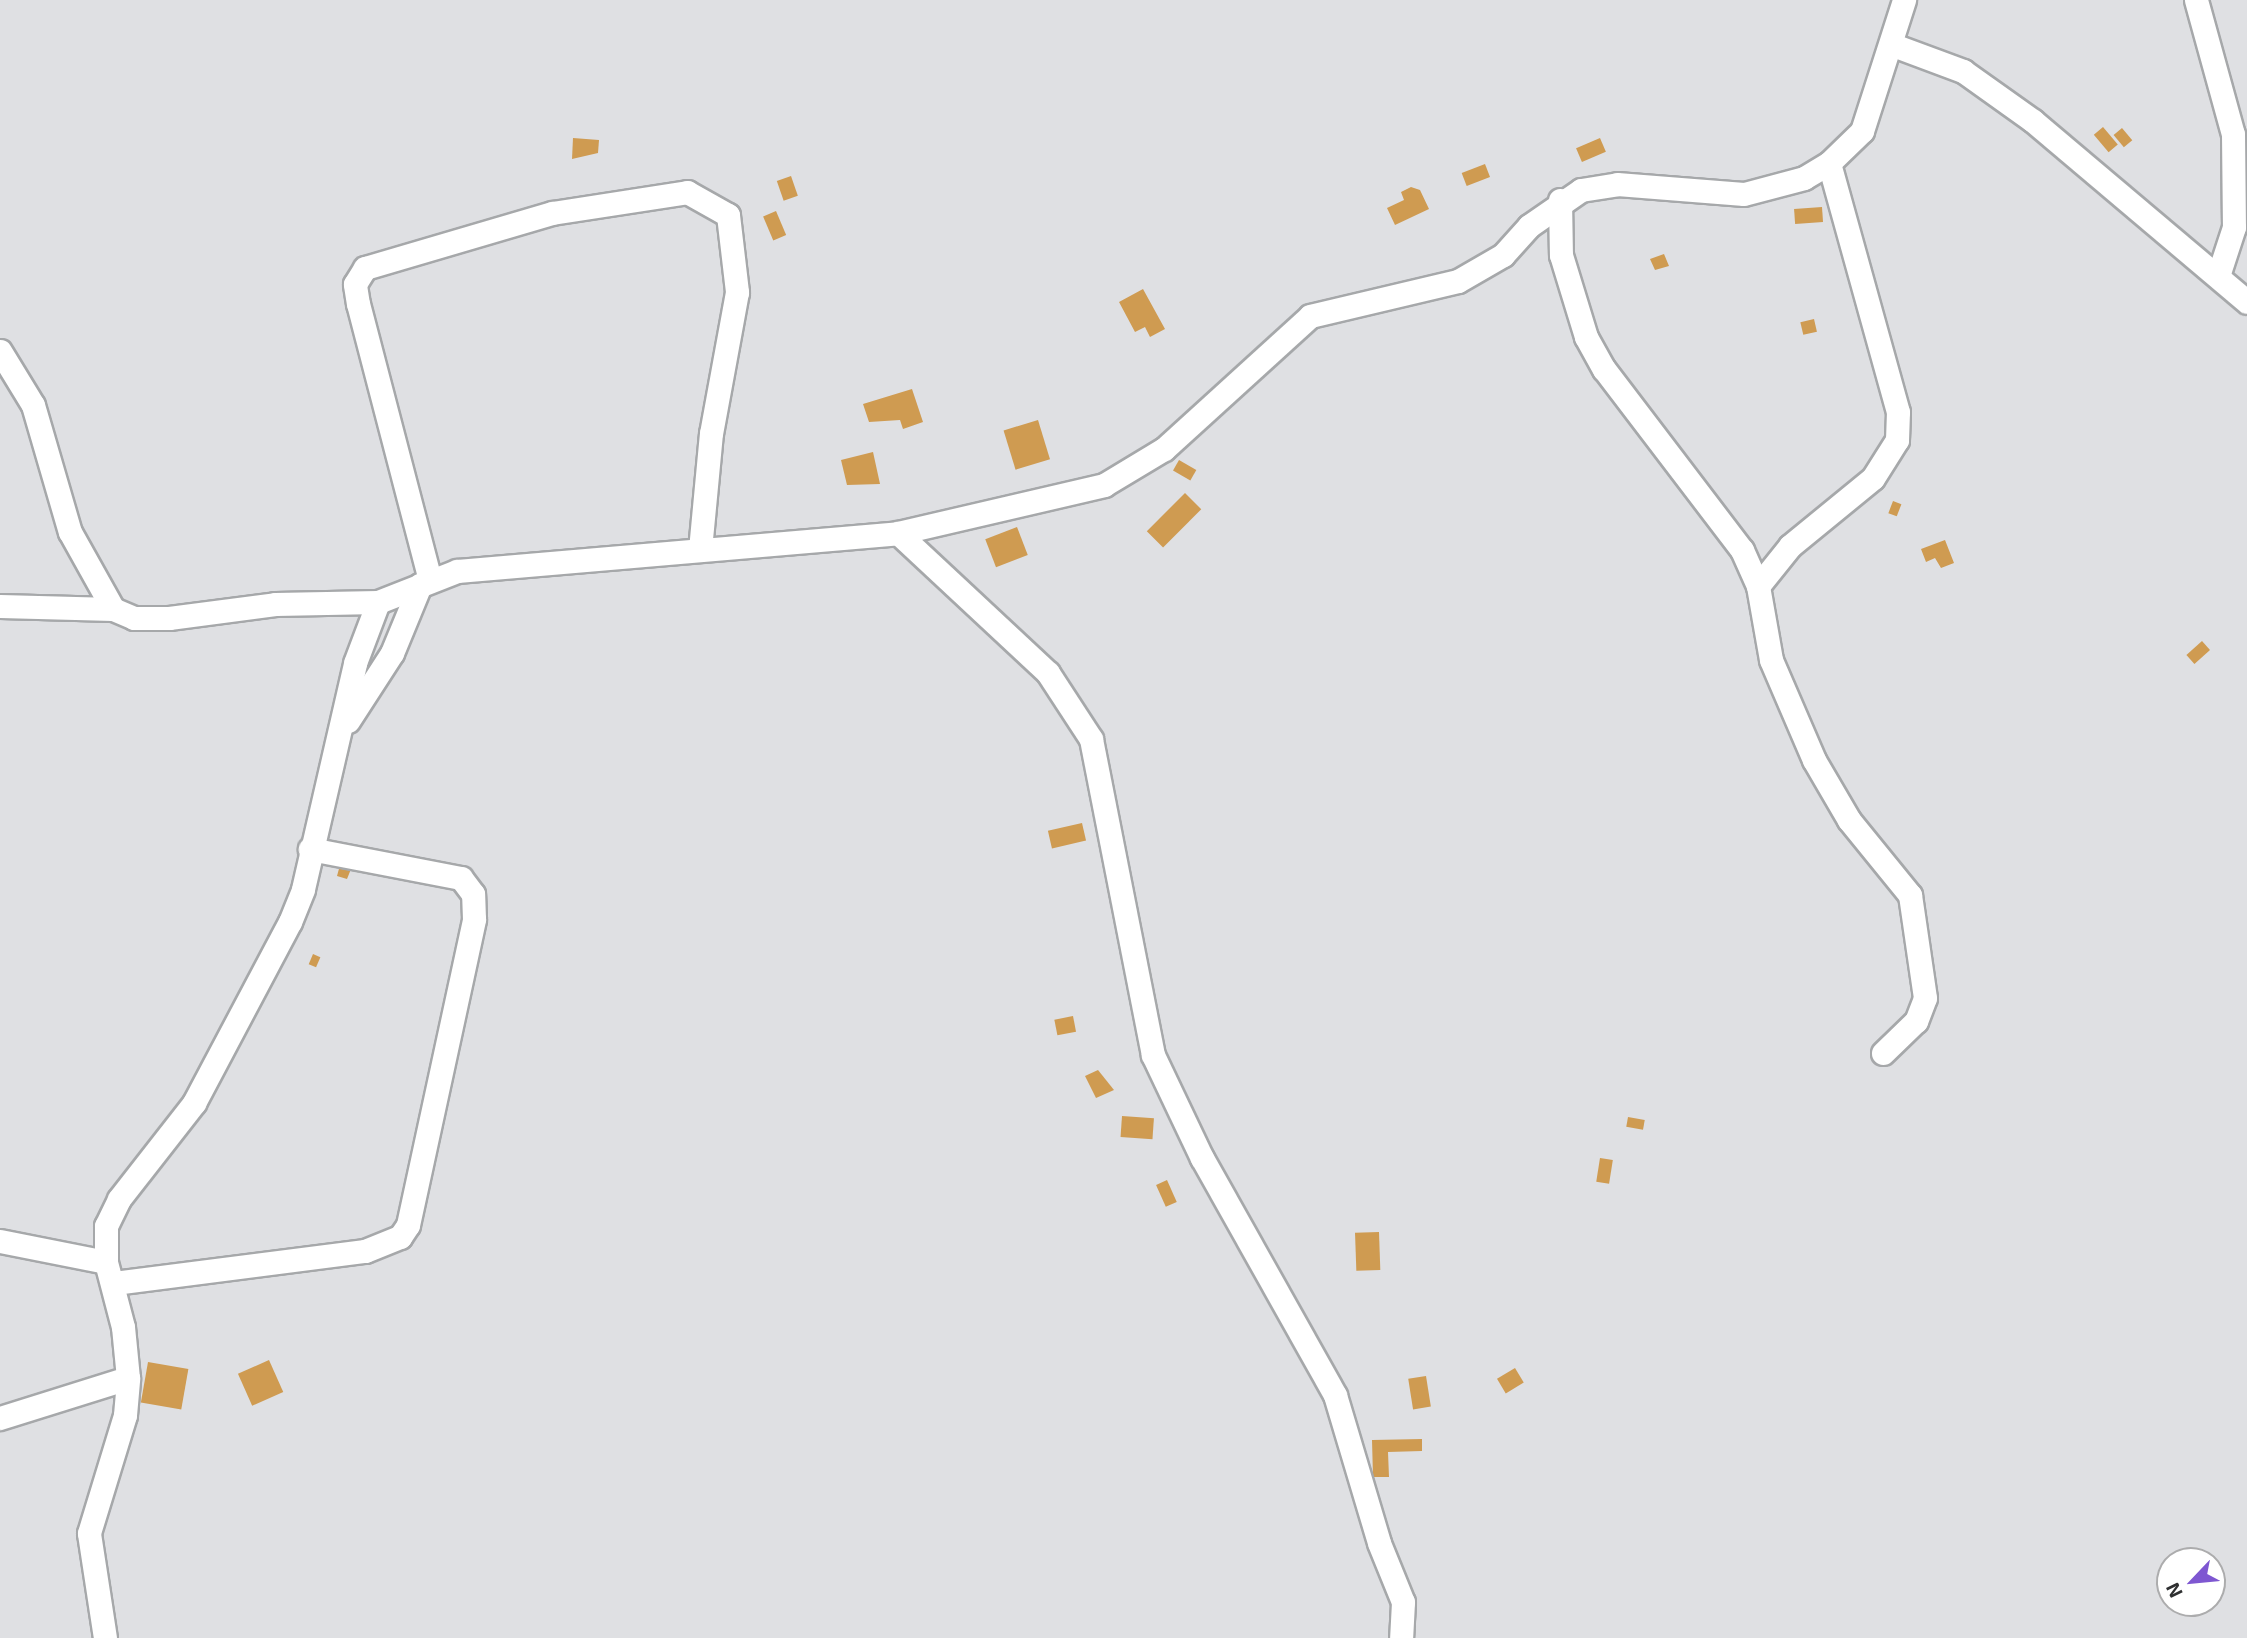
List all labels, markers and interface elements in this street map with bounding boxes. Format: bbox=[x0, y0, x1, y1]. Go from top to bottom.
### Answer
north arrow bbox=[2156, 1547, 2226, 1617]
text: N bbox=[2160, 1579, 2187, 1602]

